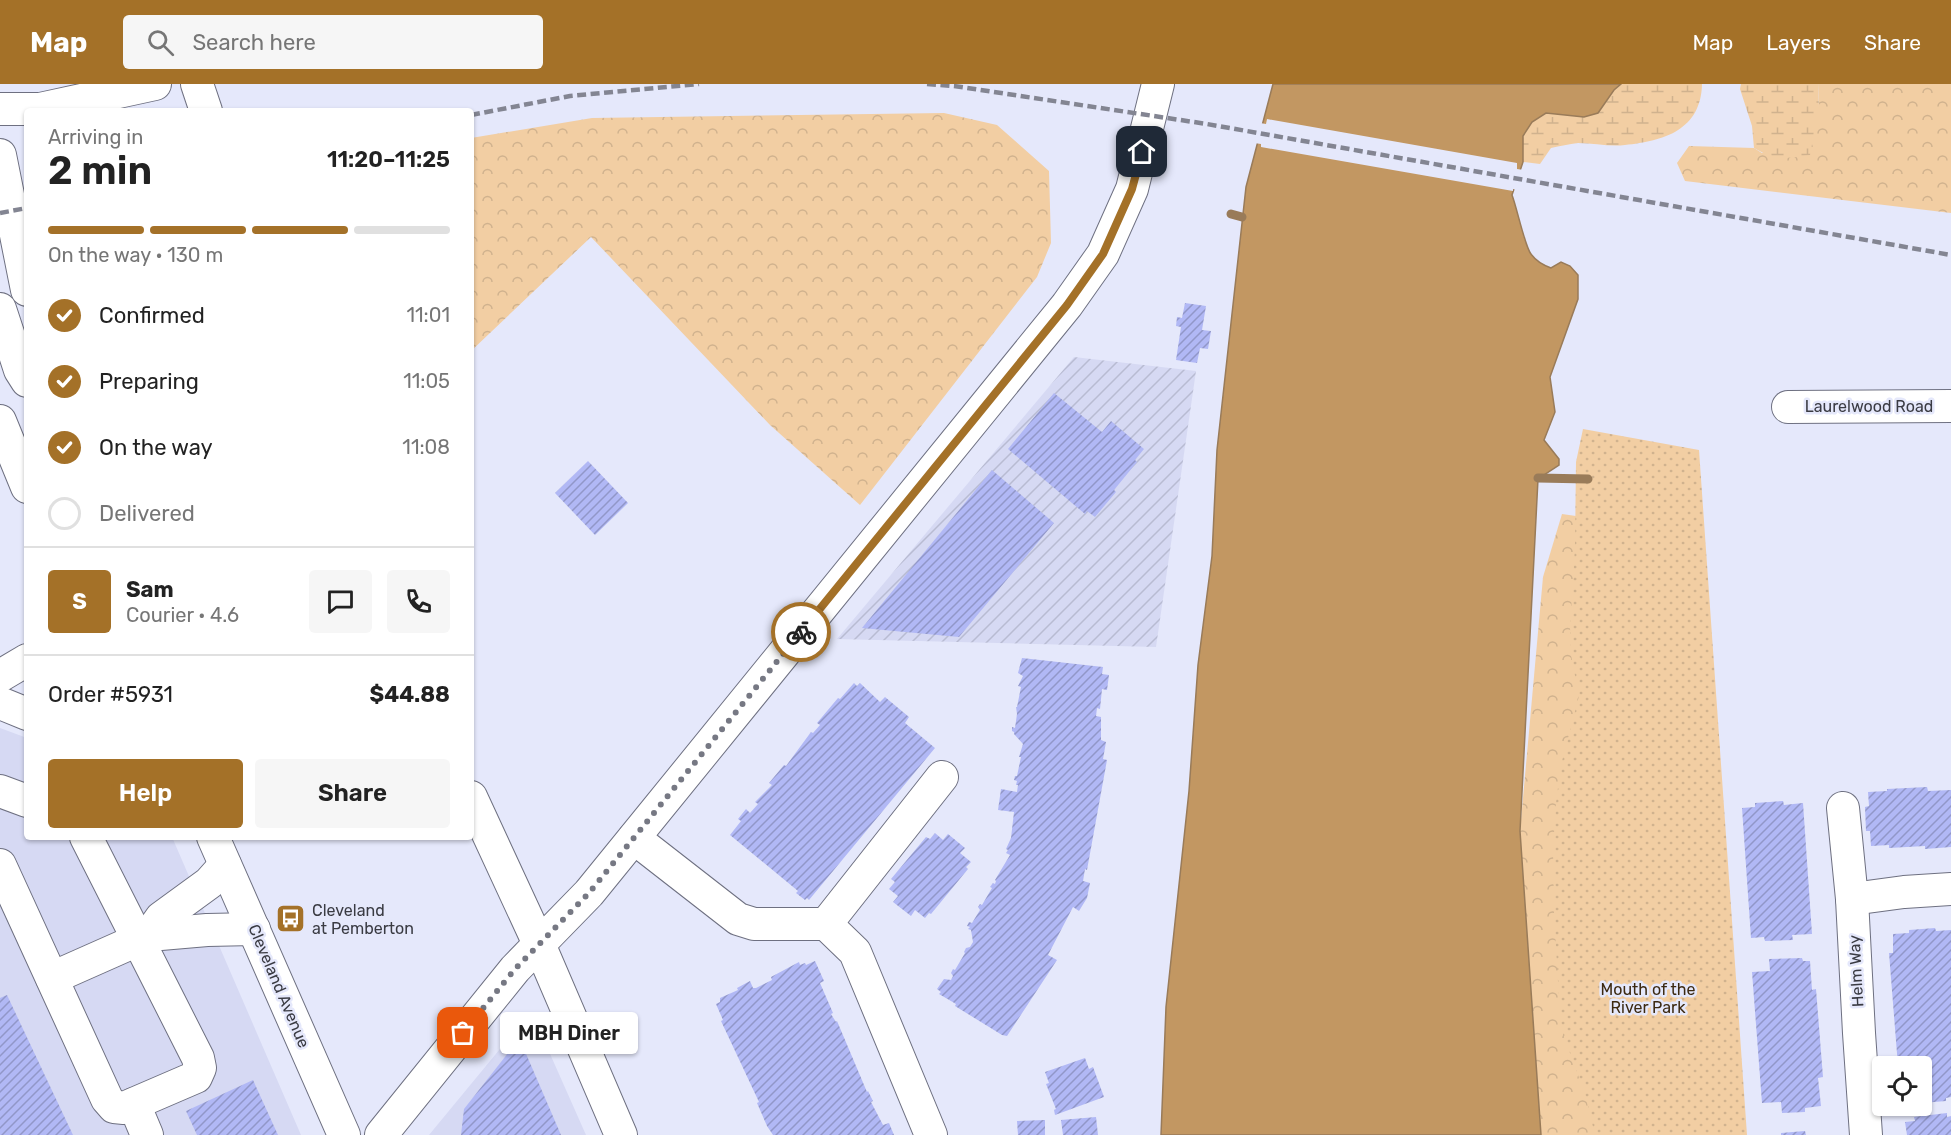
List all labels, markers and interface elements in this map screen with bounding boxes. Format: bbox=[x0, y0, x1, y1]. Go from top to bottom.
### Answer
search box bbox=[123, 15, 543, 69]
text: Map bbox=[30, 26, 87, 59]
icon: search bbox=[144, 26, 177, 59]
text: Search here bbox=[192, 29, 316, 56]
text: Map bbox=[1692, 30, 1733, 55]
text: Layers bbox=[1766, 30, 1831, 55]
text: Share bbox=[1864, 30, 1921, 55]
text: Arriving in bbox=[48, 125, 143, 149]
pin bbox=[1116, 126, 1167, 177]
icon: home bbox=[1125, 135, 1158, 168]
text: 11:20–11:25 bbox=[327, 146, 450, 173]
text: 2 min bbox=[48, 148, 152, 194]
text: On the way · 130 m bbox=[48, 243, 223, 267]
icon: check bbox=[48, 299, 81, 332]
text: Confirmed bbox=[99, 302, 205, 329]
text: 11:01 bbox=[407, 303, 450, 327]
icon: check bbox=[48, 365, 81, 398]
text: Preparing bbox=[99, 368, 199, 395]
text: 11:05 bbox=[403, 369, 450, 393]
street label: Laurelwood Road bbox=[1805, 397, 1933, 416]
icon: check bbox=[48, 431, 81, 464]
text: On the way bbox=[99, 434, 213, 461]
text: 11:08 bbox=[402, 435, 450, 459]
text: Delivered bbox=[99, 500, 195, 527]
button: chat bbox=[309, 570, 372, 633]
button: phone bbox=[387, 570, 450, 633]
text: Sam bbox=[126, 576, 174, 603]
text: S bbox=[72, 588, 87, 615]
courier bbox=[771, 602, 831, 662]
text: Courier · 4.6 bbox=[126, 603, 239, 627]
icon: bike bbox=[785, 616, 818, 649]
text: Order #5931 bbox=[48, 681, 173, 708]
text: $44.88 bbox=[369, 681, 450, 708]
button: Help bbox=[48, 759, 243, 828]
button: Share bbox=[255, 759, 450, 828]
place label: Cleveland at Pemberton bbox=[312, 901, 414, 938]
bus stop icon: Cleveland at Pemberton bbox=[275, 903, 307, 935]
street label: Cleveland Avenue bbox=[244, 921, 314, 1051]
street label: Helm Way bbox=[1845, 934, 1867, 1008]
park label: Mouth of the River Park bbox=[1601, 980, 1695, 1017]
pin bbox=[437, 1007, 488, 1058]
callout: MBH Diner bbox=[499, 1012, 637, 1054]
icon: bag bbox=[446, 1016, 479, 1049]
text: MBH Diner bbox=[518, 1021, 620, 1045]
map controls bbox=[1872, 1056, 1932, 1116]
button: locate bbox=[1872, 1056, 1932, 1116]

